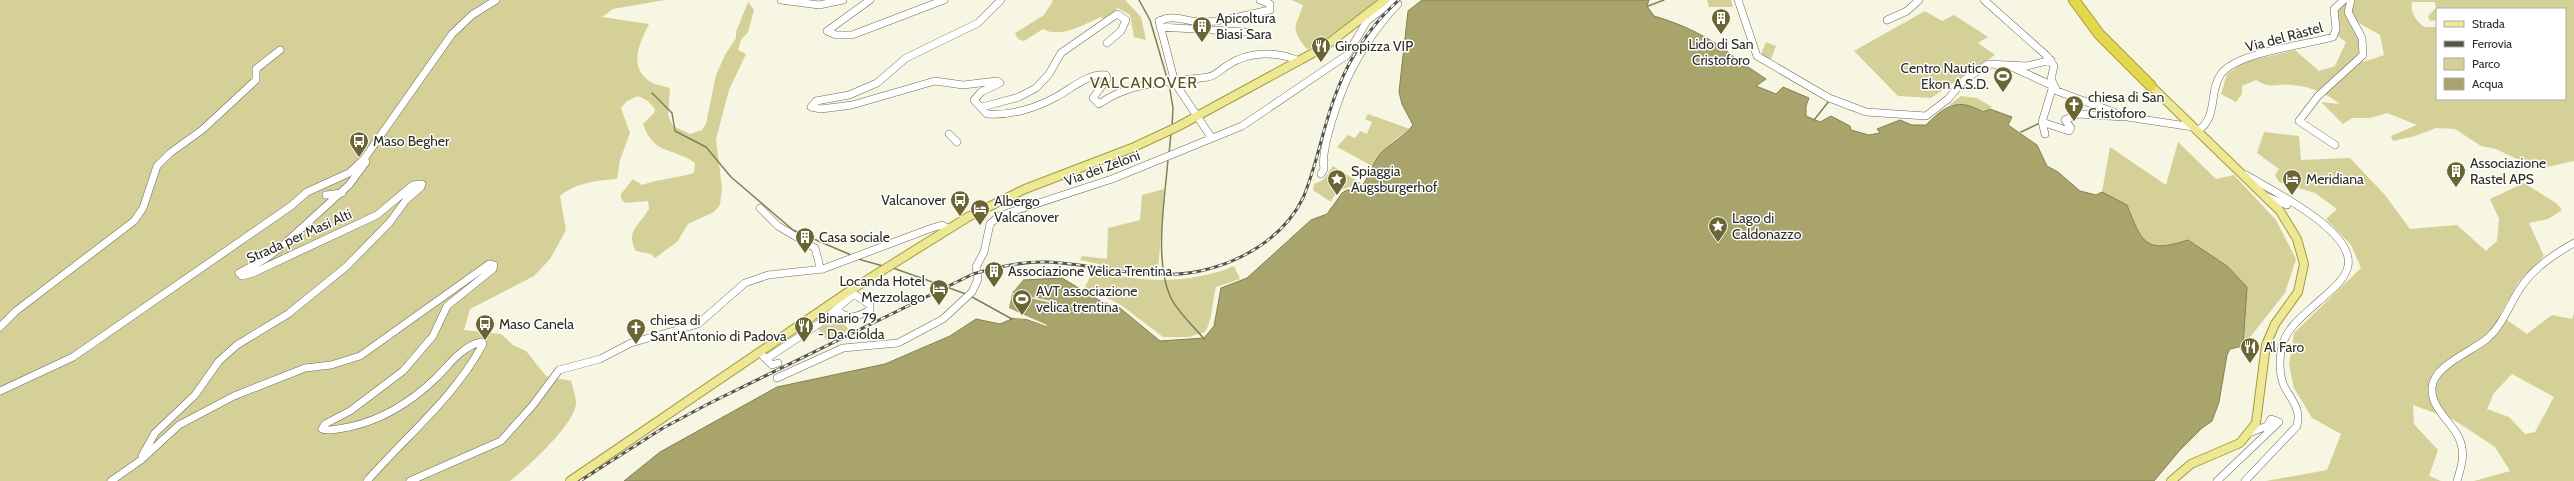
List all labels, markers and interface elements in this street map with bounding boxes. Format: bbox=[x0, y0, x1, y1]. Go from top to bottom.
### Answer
building icon: Lido di San Cristoforo bbox=[1710, 7, 1732, 35]
legend bbox=[2436, 8, 2566, 100]
place label: Apicoltura Biasi Sara bbox=[1216, 9, 1276, 43]
building icon: Apicoltura Biasi Sara bbox=[1191, 15, 1213, 43]
text: Strada bbox=[2472, 16, 2505, 31]
street label: Via del Ràstel bbox=[2243, 18, 2325, 56]
restaurant icon: Giropizza VIP bbox=[1310, 35, 1332, 63]
place label: Lido di San Cristoforo bbox=[1688, 35, 1754, 69]
text: Ferrovia bbox=[2472, 36, 2512, 51]
place label: Giropizza VIP bbox=[1335, 37, 1413, 55]
text: Parco bbox=[2472, 56, 2500, 71]
place label: Centro Nautico Ekon A.S.D. bbox=[1900, 59, 1989, 93]
sports icon: Centro Nautico Ekon A.S.D. bbox=[1992, 65, 2014, 93]
district label: VALCANOVER bbox=[1090, 73, 1198, 92]
text: Acqua bbox=[2472, 76, 2504, 91]
place label: chiesa di San Cristoforo bbox=[2088, 88, 2165, 122]
church icon: chiesa di San Cristoforo bbox=[2063, 94, 2085, 122]
bus stop icon: Maso Begher bbox=[348, 130, 370, 158]
place label: Maso Begher bbox=[373, 132, 450, 150]
street label: Via dei Zeloni bbox=[1062, 146, 1142, 190]
place label: Associazione Rastel APS bbox=[2470, 154, 2546, 188]
building icon: Associazione Rastel APS bbox=[2445, 160, 2467, 188]
place label: Spiaggia Augsburgerhof bbox=[1351, 162, 1438, 196]
place icon: Spiaggia Augsburgerhof bbox=[1326, 168, 1348, 196]
hotel icon: Meridiana bbox=[2281, 168, 2303, 196]
place label: Meridiana bbox=[2306, 170, 2364, 188]
bus stop icon: Valcanover bbox=[949, 189, 971, 217]
place label: Valcanover bbox=[881, 191, 947, 209]
place label: Albergo Valcanover bbox=[994, 192, 1059, 226]
hotel icon: Albergo Valcanover bbox=[969, 198, 991, 226]
street label: Strada per Masi Alti bbox=[244, 205, 354, 267]
place label: Lago di Caldonazzo bbox=[1732, 209, 1802, 243]
place icon: Lago di Caldonazzo bbox=[1707, 215, 1729, 243]
building icon: Casa sociale bbox=[794, 226, 816, 254]
place label: Casa sociale bbox=[819, 228, 890, 246]
building icon: Associazione Velica Trentina bbox=[983, 260, 1005, 288]
place label: Associazione Velica Trentina bbox=[1008, 262, 1173, 280]
place label: Locanda Hotel Mezzolago bbox=[839, 272, 926, 306]
hotel icon: Locanda Hotel Mezzolago bbox=[928, 278, 950, 306]
place label: AVT associazione velica trentina bbox=[1036, 282, 1137, 316]
sports icon: AVT associazione velica trentina bbox=[1011, 288, 1033, 316]
place label: Binario 79 - Da Ciolda bbox=[818, 309, 885, 343]
place label: chiesa di Sant'Antonio di Padova bbox=[650, 311, 787, 345]
bus stop icon: Maso Canela bbox=[474, 313, 496, 341]
place label: Maso Canela bbox=[499, 315, 574, 333]
restaurant icon: Binario 79 - Da Ciolda bbox=[793, 315, 815, 343]
church icon: chiesa di Sant'Antonio di Padova bbox=[625, 317, 647, 345]
restaurant icon: Al Faro bbox=[2239, 336, 2261, 364]
place label: Al Faro bbox=[2264, 338, 2304, 356]

